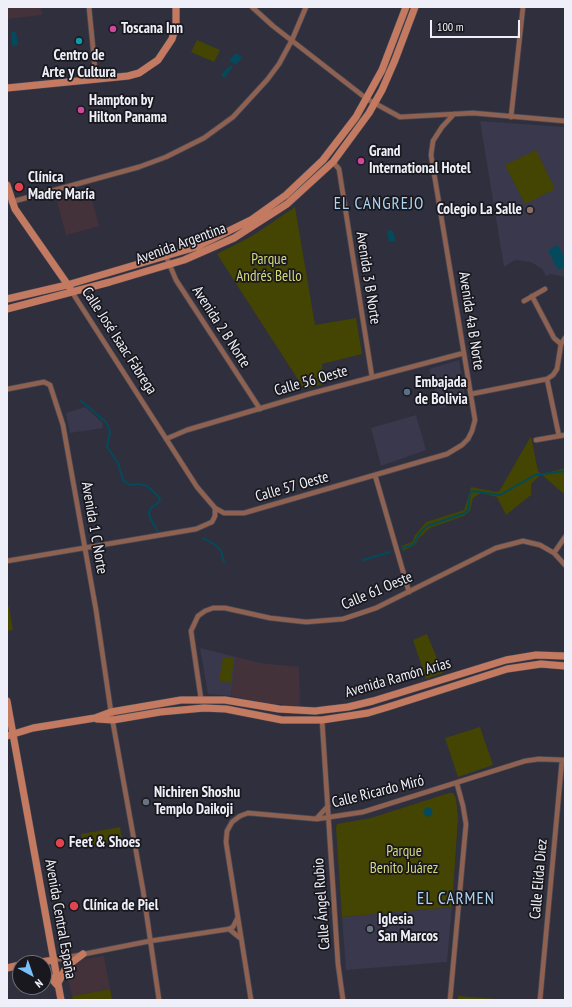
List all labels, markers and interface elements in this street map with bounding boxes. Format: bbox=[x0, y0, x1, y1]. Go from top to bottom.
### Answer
scale bar bbox=[432, 12, 522, 38]
text: 100 m bbox=[437, 19, 464, 34]
place label: Toscana Inn bbox=[121, 20, 183, 38]
marker: Toscana Inn bbox=[108, 24, 118, 34]
marker: Centro de Arte y Cultura bbox=[74, 36, 84, 46]
place label: Centro de Arte y Cultura bbox=[42, 47, 116, 82]
place label: Hampton by Hilton Panama bbox=[89, 92, 167, 127]
marker: Hampton by Hilton Panama bbox=[76, 105, 86, 115]
place label: Grand International Hotel bbox=[369, 143, 471, 178]
marker: Grand International Hotel bbox=[356, 156, 366, 166]
place label: Clínica Madre María bbox=[28, 169, 95, 204]
marker: Clínica Madre María bbox=[13, 181, 25, 193]
district label: EL CANGREJO bbox=[334, 194, 424, 214]
place label: Colegio La Salle bbox=[437, 201, 522, 219]
marker: Colegio La Salle bbox=[525, 205, 535, 215]
street label: Avenida Argentina bbox=[133, 219, 229, 269]
street label: Avenida 3 B Norte bbox=[352, 230, 384, 326]
park label: Parque Andrés Bello bbox=[236, 251, 302, 286]
street label: Avenida 4a B Norte bbox=[454, 270, 488, 372]
street label: Avenida 2 B Norte bbox=[188, 283, 254, 371]
street label: Calle José Isaac Fábrega bbox=[78, 284, 160, 398]
street label: Calle 56 Oeste bbox=[272, 362, 350, 400]
place label: Embajada de Bolivia bbox=[415, 374, 468, 409]
marker: Embajada de Bolivia bbox=[402, 387, 412, 397]
street label: Calle 57 Oeste bbox=[253, 468, 331, 506]
street label: Avenida 1 C Norte bbox=[77, 480, 111, 576]
street label: Calle 61 Oeste bbox=[339, 568, 415, 614]
street label: Avenida Ramón Arias bbox=[343, 654, 453, 702]
street label: Calle Ricardo Miró bbox=[330, 772, 426, 812]
place label: Nichiren Shoshu Templo Daikoji bbox=[154, 784, 240, 819]
marker: Nichiren Shoshu Templo Daikoji bbox=[141, 797, 151, 807]
place label: Feet & Shoes bbox=[69, 834, 140, 852]
marker: Feet & Shoes bbox=[54, 837, 66, 849]
street label: Calle Elida Diez bbox=[527, 838, 551, 920]
park label: Parque Benito Juárez bbox=[370, 843, 438, 878]
street label: Calle Ángel Rubio bbox=[310, 857, 334, 951]
street label: Avenida Central España bbox=[41, 858, 79, 980]
district label: EL CARMEN bbox=[417, 889, 495, 909]
place label: Clínica de Piel bbox=[83, 897, 158, 915]
marker: Clínica de Piel bbox=[68, 900, 80, 912]
place label: Iglesia San Marcos bbox=[378, 911, 438, 946]
marker: Iglesia San Marcos bbox=[365, 924, 375, 934]
north arrow bbox=[12, 955, 52, 995]
text: N bbox=[32, 976, 46, 991]

